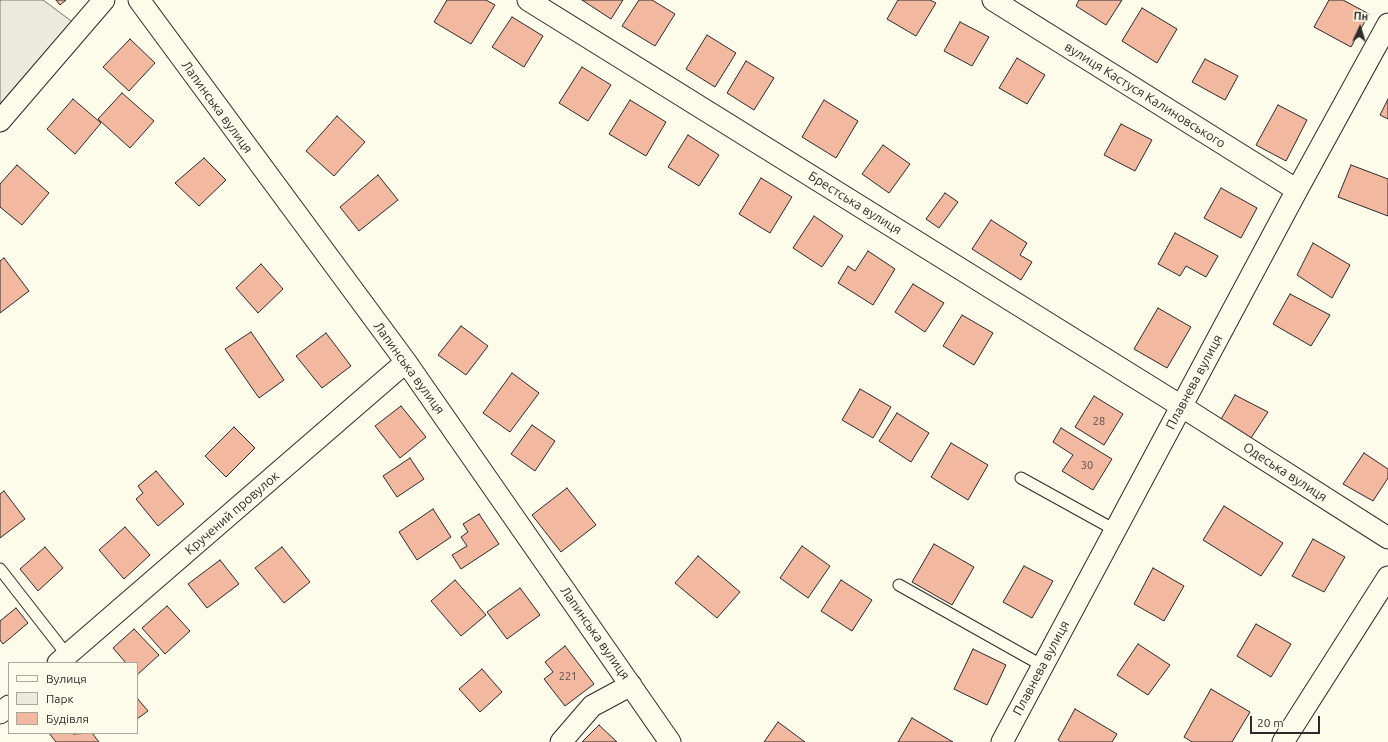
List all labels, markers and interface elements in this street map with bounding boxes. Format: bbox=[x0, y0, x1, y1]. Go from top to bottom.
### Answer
north arrow bbox=[1340, 8, 1380, 48]
text: Пн bbox=[1353, 10, 1368, 23]
street label: вулиця Кастуся Калиновського bbox=[1062, 39, 1228, 151]
street label: Лапинська вулиця bbox=[178, 58, 256, 156]
street label: Брестська вулиця bbox=[806, 168, 904, 238]
street label: Лапинська вулиця bbox=[370, 319, 448, 417]
street label: Плавнева вулиця bbox=[1162, 332, 1226, 432]
house number: 28 bbox=[1093, 414, 1105, 428]
street label: Одеська вулиця bbox=[1240, 439, 1330, 505]
house number: 30 bbox=[1081, 458, 1093, 472]
street label: Кручений провулок bbox=[182, 468, 282, 558]
street label: Лапинська вулиця bbox=[557, 583, 633, 683]
street label: Плавнева вулиця bbox=[1009, 618, 1073, 718]
legend bbox=[8, 662, 138, 734]
house number: 221 bbox=[559, 669, 577, 683]
text: Вулиця bbox=[46, 672, 87, 685]
text: Парк bbox=[46, 692, 74, 705]
scale bar bbox=[1252, 708, 1322, 734]
text: Будівля bbox=[46, 712, 89, 725]
text: 20 m bbox=[1257, 716, 1284, 729]

